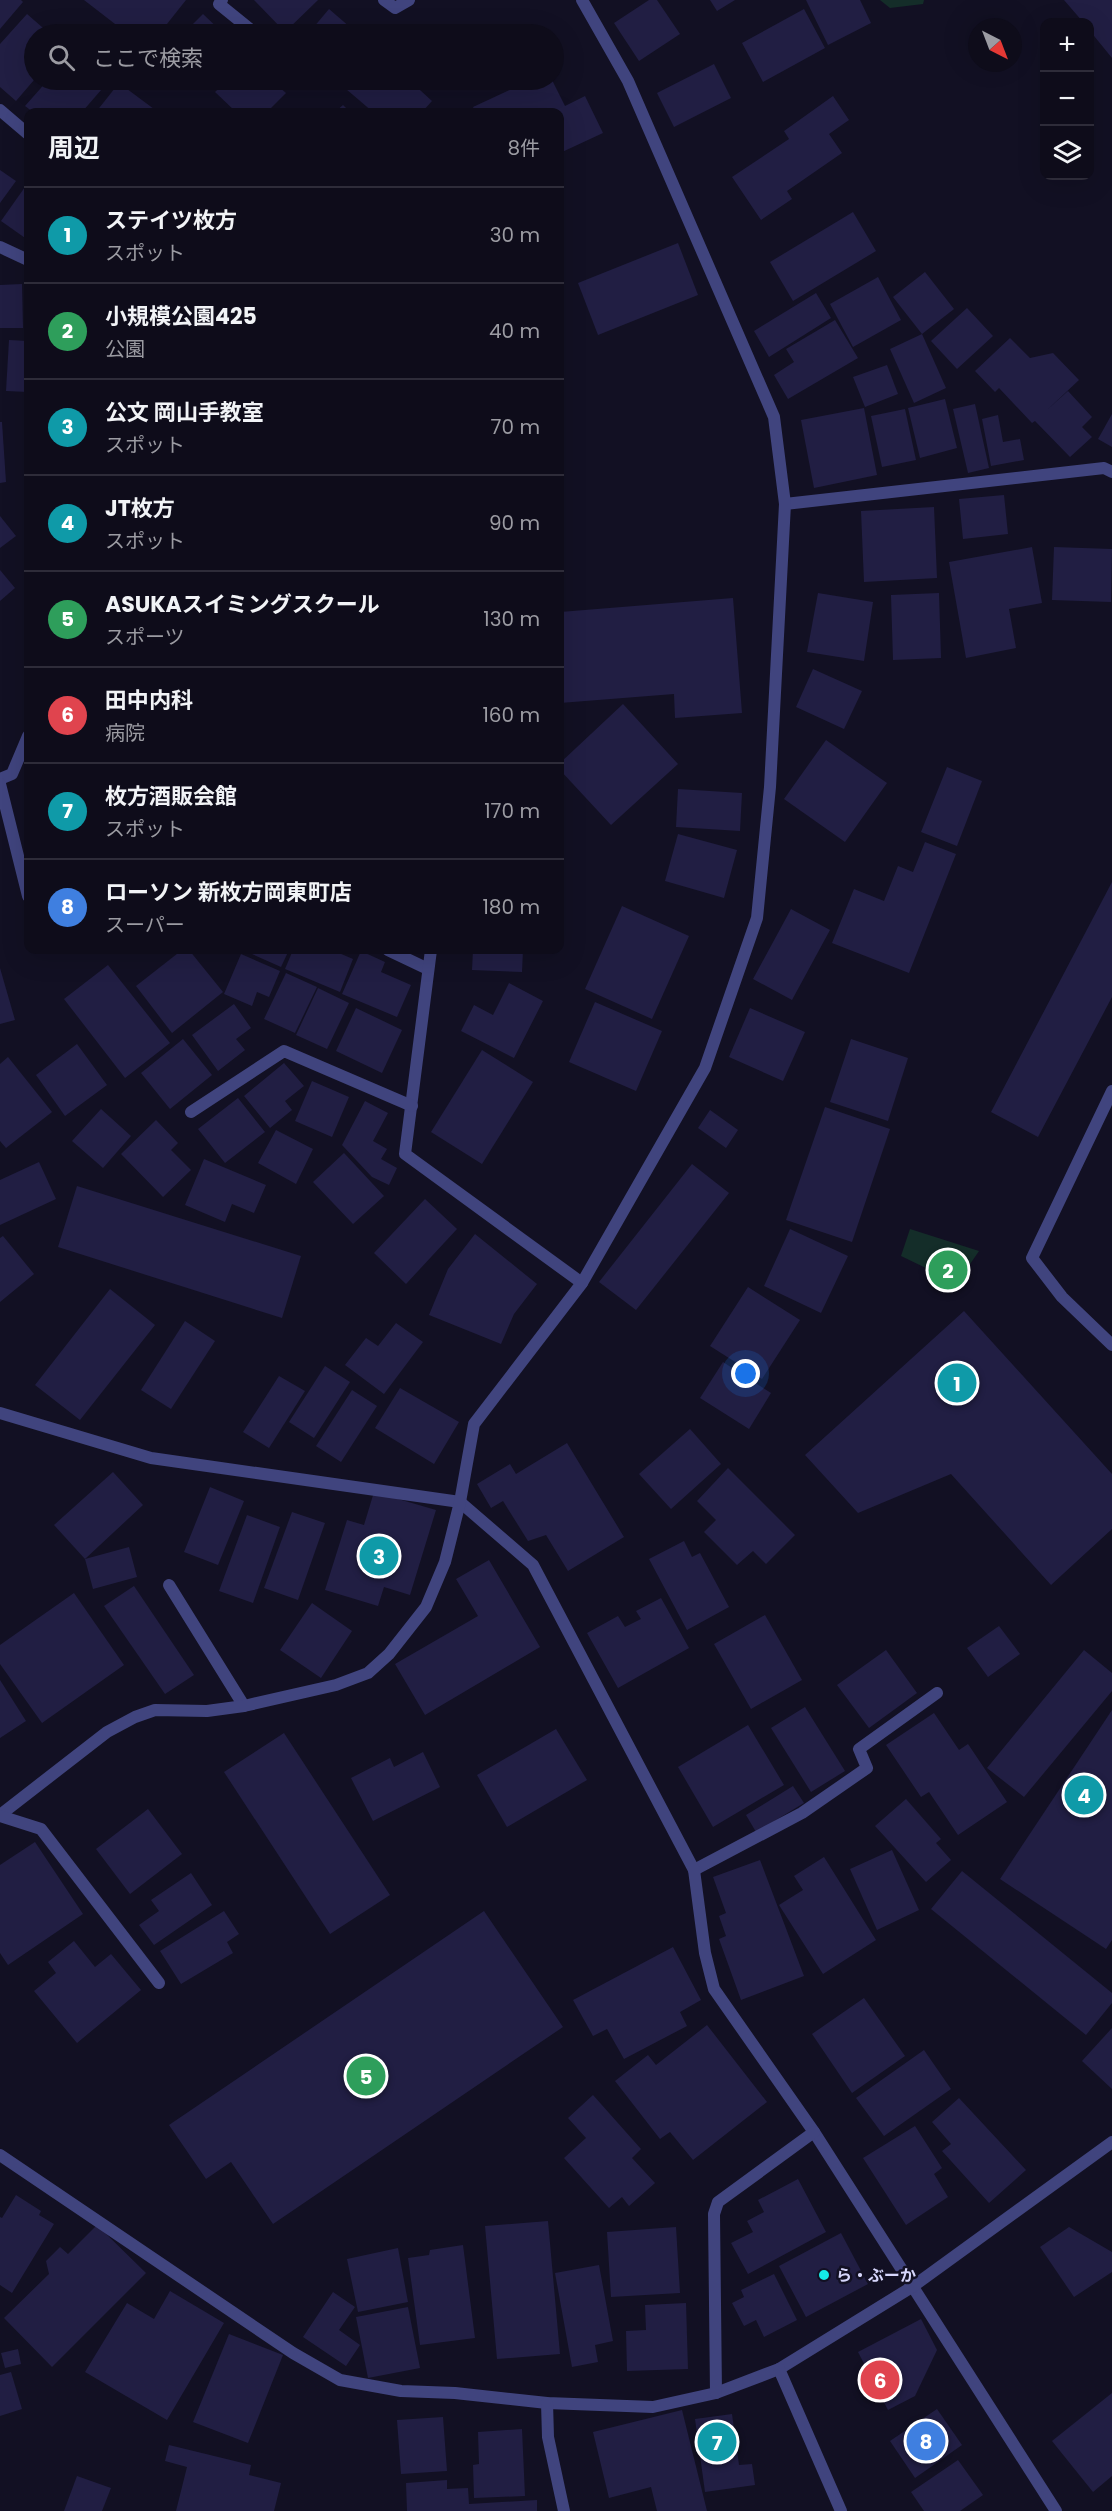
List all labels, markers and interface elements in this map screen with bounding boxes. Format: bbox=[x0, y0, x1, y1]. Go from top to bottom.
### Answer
north arrow bbox=[968, 18, 1022, 72]
map controls bbox=[1040, 18, 1094, 180]
button: + bbox=[1040, 18, 1094, 72]
search box bbox=[24, 24, 564, 90]
icon: search bbox=[45, 41, 78, 74]
text: ここで検索 bbox=[93, 43, 203, 74]
button: − bbox=[1040, 72, 1094, 126]
button: layers bbox=[1040, 126, 1094, 180]
text: 周辺 bbox=[48, 130, 100, 166]
text: 8件 bbox=[507, 134, 540, 162]
text: ステイツ枚方 bbox=[105, 205, 237, 236]
text: 1 bbox=[64, 221, 71, 249]
text: 30 m bbox=[490, 221, 540, 249]
text: スポット bbox=[105, 239, 185, 267]
text: 小規模公園425 bbox=[105, 301, 257, 332]
text: 2 bbox=[62, 317, 73, 345]
text: 40 m bbox=[489, 317, 540, 345]
text: 公園 bbox=[105, 335, 145, 363]
text: 公文 岡山手教室 bbox=[105, 397, 264, 428]
text: 3 bbox=[61, 413, 74, 441]
text: 70 m bbox=[491, 413, 540, 441]
text: スポット bbox=[105, 431, 185, 459]
text: JT枚方 bbox=[105, 493, 175, 524]
text: 4 bbox=[61, 509, 74, 537]
text: 90 m bbox=[489, 509, 540, 537]
text: スポット bbox=[105, 527, 185, 555]
text: ASUKAスイミングスクール bbox=[105, 589, 380, 620]
text: 5 bbox=[61, 605, 74, 633]
text: 130 m bbox=[483, 605, 540, 633]
text: スポーツ bbox=[105, 623, 185, 651]
text: 田中内科 bbox=[105, 685, 193, 716]
text: 6 bbox=[61, 701, 74, 729]
text: 160 m bbox=[482, 701, 540, 729]
text: 病院 bbox=[105, 719, 145, 747]
text: 枚方酒販会館 bbox=[105, 781, 237, 812]
text: 7 bbox=[62, 797, 73, 825]
text: 170 m bbox=[484, 797, 540, 825]
text: スポット bbox=[105, 815, 185, 843]
text: ローソン 新枚方岡東町店 bbox=[105, 877, 352, 908]
text: 8 bbox=[61, 893, 74, 921]
text: 180 m bbox=[482, 893, 540, 921]
text: スーパー bbox=[105, 911, 185, 939]
pin: 2 bbox=[928, 1248, 968, 1292]
your location bbox=[731, 1359, 760, 1388]
pin: 1 bbox=[938, 1360, 976, 1406]
pin: 3 bbox=[360, 1534, 398, 1578]
pin: 4 bbox=[1064, 1772, 1104, 1818]
pin: 5 bbox=[346, 2054, 386, 2098]
place label: ら・ぶーか bbox=[836, 2264, 916, 2287]
marker: ら・ぶーか bbox=[817, 2268, 831, 2282]
pin: 6 bbox=[860, 2358, 900, 2402]
pin: 8 bbox=[906, 2418, 946, 2464]
pin: 7 bbox=[698, 2420, 736, 2464]

